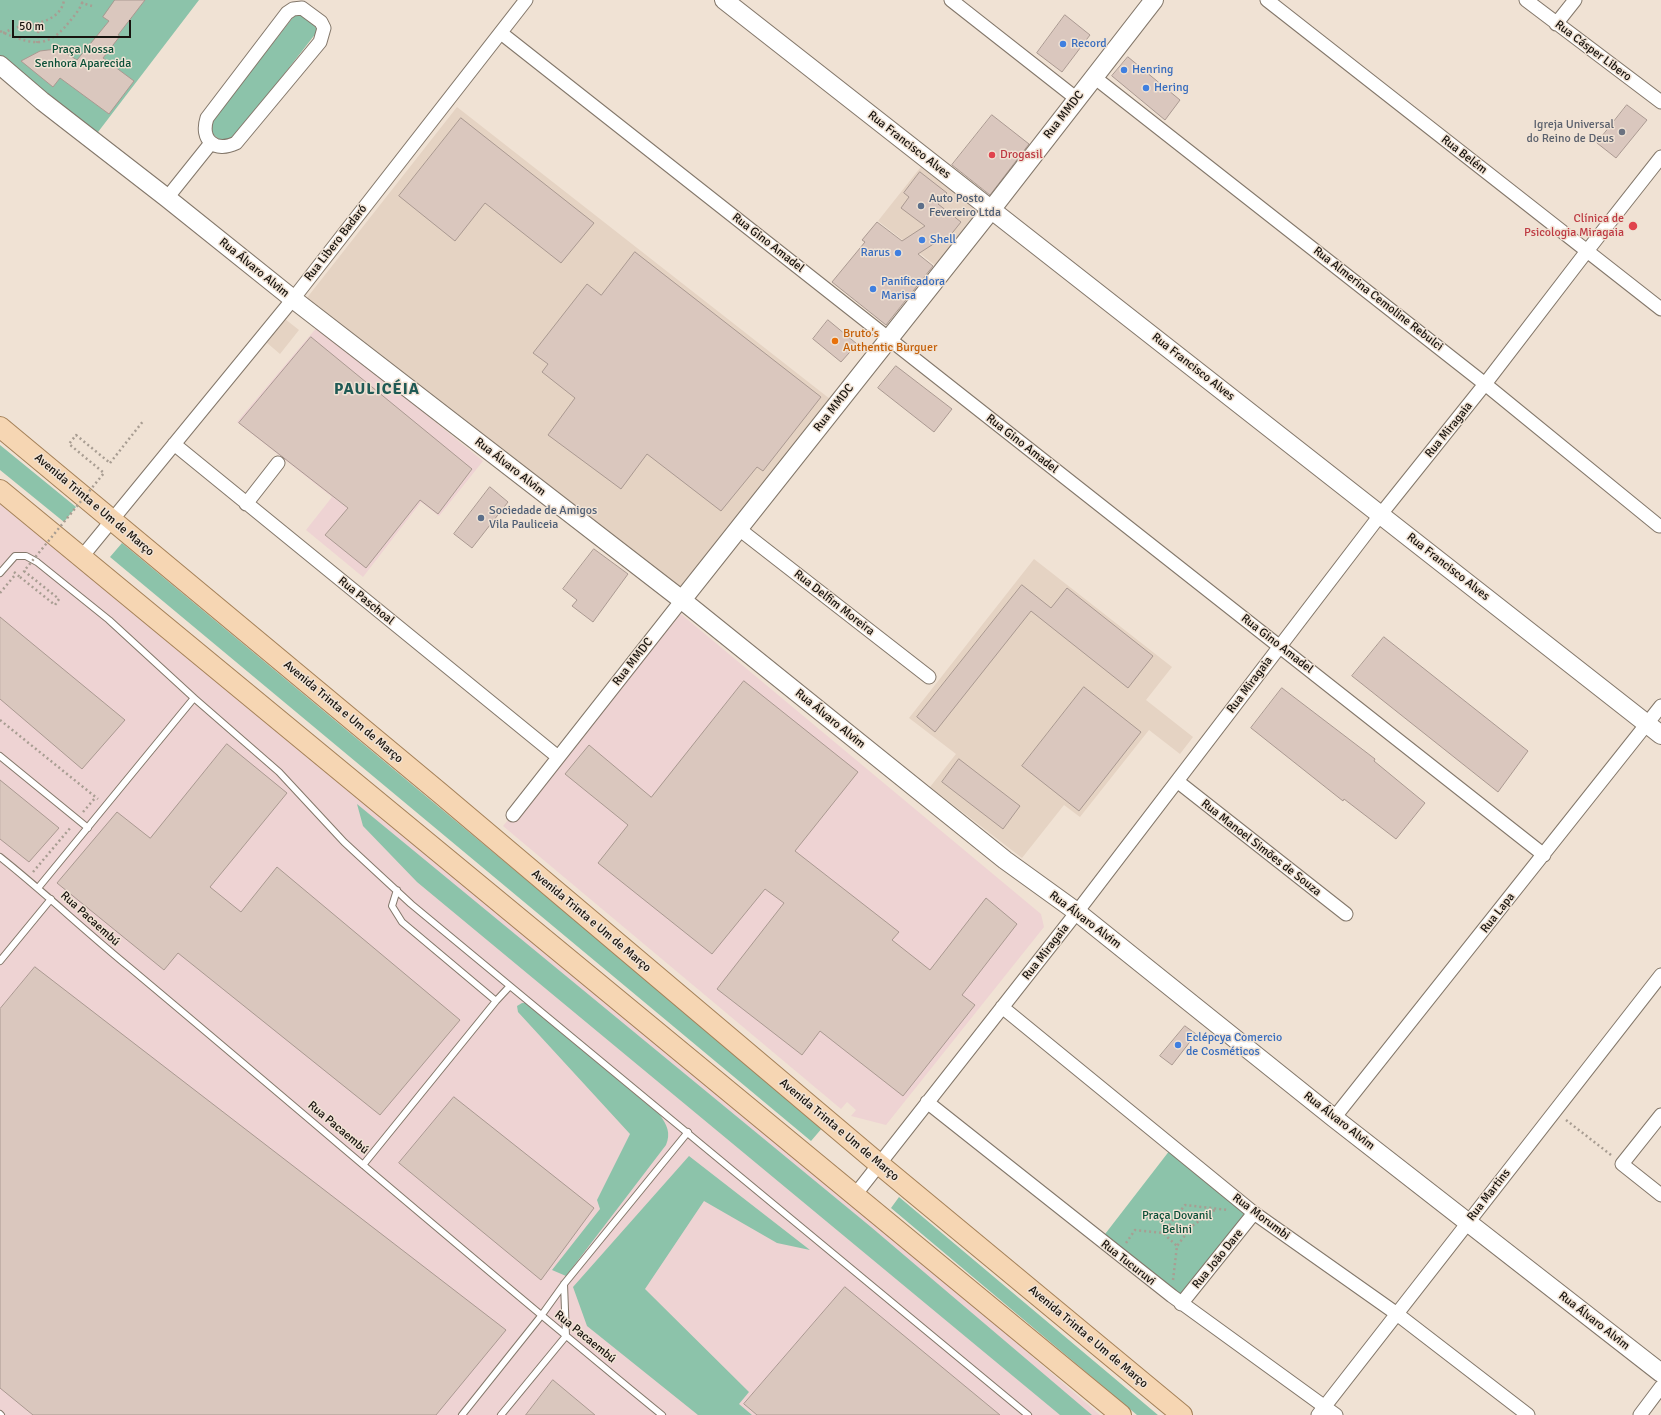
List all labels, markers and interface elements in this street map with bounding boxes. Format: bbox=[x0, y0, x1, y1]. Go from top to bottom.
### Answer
scale bar bbox=[14, 12, 133, 38]
street label: Rua Cásper Libero bbox=[1552, 18, 1634, 84]
text: 50 m bbox=[19, 19, 44, 34]
place label: Record bbox=[1071, 37, 1107, 51]
marker: Record bbox=[1058, 39, 1068, 49]
park label: Praça Nossa Senhora Aparecida bbox=[35, 43, 131, 71]
place label: Henring bbox=[1132, 63, 1173, 77]
marker: Henring bbox=[1119, 65, 1129, 75]
place label: Hering bbox=[1154, 81, 1189, 95]
marker: Hering bbox=[1141, 83, 1151, 93]
street label: Rua MMDC bbox=[1041, 88, 1087, 142]
street label: Rua Francisco Alves bbox=[865, 108, 953, 182]
place label: Igreja Universal do Reino de Deus bbox=[1526, 118, 1614, 146]
marker: Igreja Universal do Reino de Deus bbox=[1617, 127, 1627, 137]
street label: Rua Belém bbox=[1438, 133, 1490, 177]
place label: Drogasil bbox=[1000, 148, 1043, 162]
marker: Drogasil bbox=[987, 150, 997, 160]
place label: Auto Posto Fevereiro Ltda bbox=[929, 192, 1001, 220]
marker: Auto Posto Fevereiro Ltda bbox=[916, 201, 926, 211]
street label: Rua Libero Badaró bbox=[302, 202, 370, 284]
street label: Rua Gino Amadel bbox=[729, 210, 807, 276]
place label: Clínica de Psicologia Miragaia bbox=[1524, 212, 1624, 240]
marker: Clínica de Psicologia Miragaia bbox=[1627, 220, 1639, 232]
place label: Shell bbox=[930, 233, 956, 247]
street label: Rua Álvaro Alvim bbox=[216, 235, 292, 301]
marker: Shell bbox=[917, 235, 927, 245]
street label: Rua Almerina Cemoline Rebulci bbox=[1310, 244, 1446, 354]
place label: Rarus bbox=[861, 246, 890, 260]
marker: Rarus bbox=[893, 248, 903, 258]
place label: Panificadora Marisa bbox=[881, 275, 945, 303]
marker: Panificadora Marisa bbox=[868, 284, 878, 294]
place label: Bruto's Authentic Burguer bbox=[843, 327, 937, 355]
street label: Rua Francisco Alves bbox=[1149, 330, 1237, 404]
marker: Bruto's Authentic Burguer bbox=[830, 336, 840, 346]
district label: PAULICÉIA bbox=[334, 380, 420, 400]
street label: Rua MMDC bbox=[811, 381, 857, 435]
street label: Rua Miragaia bbox=[1422, 399, 1476, 461]
street label: Rua Gino Amadel bbox=[983, 411, 1061, 477]
street label: Rua Álvaro Alvim bbox=[472, 435, 548, 499]
street label: Avenida Trinta e Um de Março bbox=[31, 451, 157, 559]
place label: Sociedade de Amigos Vila Pauliceia bbox=[489, 504, 597, 532]
marker: Sociedade de Amigos Vila Pauliceia bbox=[476, 513, 486, 523]
street label: Rua Francisco Alves bbox=[1404, 530, 1492, 604]
street label: Rua Delfim Moreira bbox=[791, 567, 877, 639]
street label: Rua Paschoal bbox=[335, 574, 397, 628]
street label: Rua Gino Amadel bbox=[1238, 611, 1316, 677]
street label: Rua MMDC bbox=[610, 635, 656, 689]
street label: Rua Miragaia bbox=[1224, 654, 1276, 716]
street label: Avenida Trinta e Um de Março bbox=[280, 658, 406, 766]
street label: Rua Álvaro Alvim bbox=[792, 686, 868, 752]
street label: Rua Manoel Simões de Souza bbox=[1198, 797, 1324, 899]
street label: Avenida Trinta e Um de Março bbox=[528, 867, 654, 975]
street label: Rua Álvaro Alvim bbox=[1046, 888, 1124, 952]
street label: Rua Pacaembú bbox=[57, 889, 123, 949]
street label: Rua Lapa bbox=[1478, 890, 1518, 936]
street label: Rua Miragaia bbox=[1020, 921, 1072, 983]
place label: Eclépcya Comercio de Cosméticos bbox=[1186, 1031, 1282, 1059]
marker: Eclépcya Comercio de Cosméticos bbox=[1173, 1040, 1183, 1050]
street label: Avenida Trinta e Um de Março bbox=[776, 1076, 902, 1184]
street label: Rua Álvaro Alvim bbox=[1301, 1089, 1377, 1153]
street label: Rua Pacaembú bbox=[305, 1098, 371, 1158]
street label: Rua Martins bbox=[1464, 1166, 1514, 1224]
street label: Rua Morumbi bbox=[1229, 1191, 1293, 1243]
park label: Praça Dovanil Belini bbox=[1142, 1209, 1212, 1237]
street label: Rua João Dare bbox=[1190, 1226, 1246, 1292]
street label: Rua Tucuruvi bbox=[1098, 1237, 1158, 1289]
street label: Avenida Trinta e Um de Março bbox=[1025, 1283, 1151, 1391]
street label: Rua Álvaro Alvim bbox=[1556, 1289, 1632, 1353]
street label: Rua Pacaembú bbox=[551, 1308, 619, 1366]

